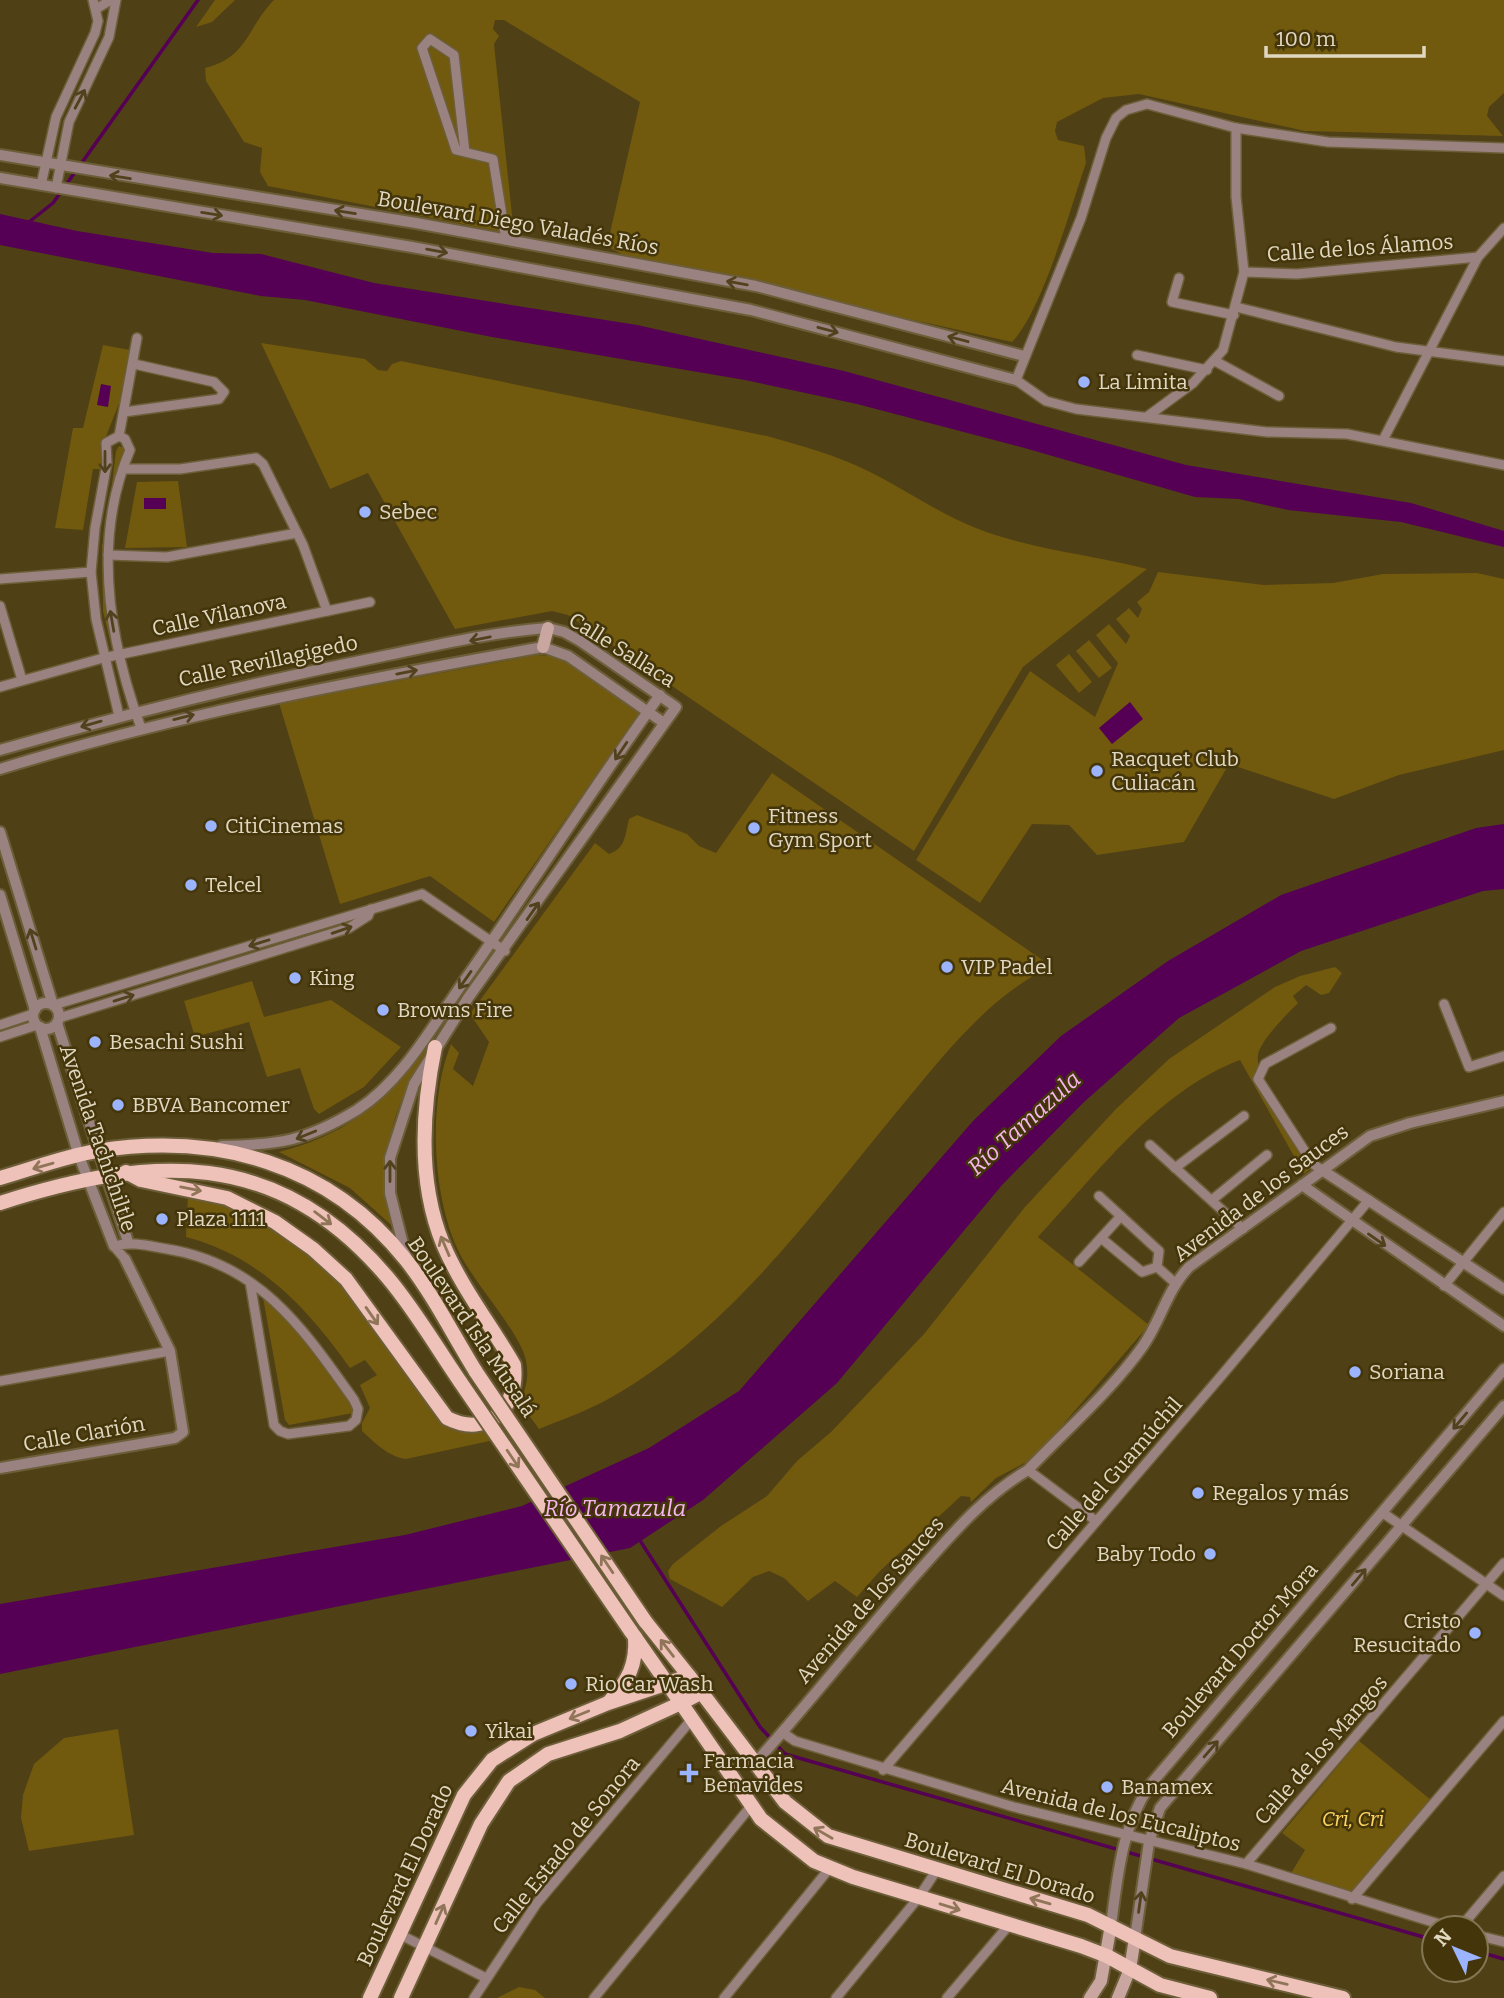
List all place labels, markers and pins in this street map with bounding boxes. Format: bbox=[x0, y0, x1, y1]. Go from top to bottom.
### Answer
place label: La Limita bbox=[1098, 369, 1188, 395]
marker: La Limita bbox=[1076, 374, 1092, 390]
place label: Sebec bbox=[379, 499, 437, 525]
marker: Sebec bbox=[357, 504, 373, 520]
place label: Racquet Club Culiacán bbox=[1111, 746, 1239, 796]
marker: Racquet Club Culiacán bbox=[1089, 763, 1105, 779]
place label: Fitness Gym Sport bbox=[768, 803, 872, 853]
place label: CitiCinemas bbox=[225, 813, 343, 839]
marker: CitiCinemas bbox=[203, 818, 219, 834]
marker: Fitness Gym Sport bbox=[746, 820, 762, 836]
place label: Telcel bbox=[205, 872, 262, 898]
marker: Telcel bbox=[183, 877, 199, 893]
place label: VIP Padel bbox=[961, 954, 1053, 980]
marker: VIP Padel bbox=[939, 959, 955, 975]
place label: King bbox=[309, 965, 355, 991]
marker: King bbox=[287, 970, 303, 986]
place label: Browns Fire bbox=[397, 997, 513, 1023]
marker: Browns Fire bbox=[375, 1002, 391, 1018]
place label: Besachi Sushi bbox=[109, 1029, 244, 1055]
marker: Besachi Sushi bbox=[87, 1034, 103, 1050]
place label: BBVA Bancomer bbox=[132, 1092, 290, 1118]
marker: BBVA Bancomer bbox=[110, 1097, 126, 1113]
place label: Plaza 1111 bbox=[176, 1206, 266, 1232]
marker: Plaza 1111 bbox=[154, 1211, 170, 1227]
place label: Soriana bbox=[1369, 1359, 1445, 1385]
marker: Soriana bbox=[1347, 1364, 1363, 1380]
place label: Regalos y más bbox=[1212, 1480, 1349, 1506]
marker: Regalos y más bbox=[1190, 1485, 1206, 1501]
place label: Baby Todo bbox=[1097, 1541, 1196, 1567]
marker: Baby Todo bbox=[1202, 1546, 1218, 1562]
place label: Cristo Resucitado bbox=[1353, 1608, 1461, 1658]
marker: Cristo Resucitado bbox=[1467, 1625, 1483, 1641]
place label: Rio Car Wash bbox=[585, 1671, 713, 1697]
marker: Rio Car Wash bbox=[563, 1676, 579, 1692]
place label: Yikai bbox=[485, 1718, 533, 1744]
marker: Yikai bbox=[463, 1723, 479, 1739]
place label: Farmacia Benavides bbox=[703, 1748, 803, 1798]
marker: Farmacia Benavides bbox=[681, 1765, 697, 1781]
place label: Banamex bbox=[1121, 1774, 1213, 1800]
marker: Banamex bbox=[1099, 1779, 1115, 1795]

